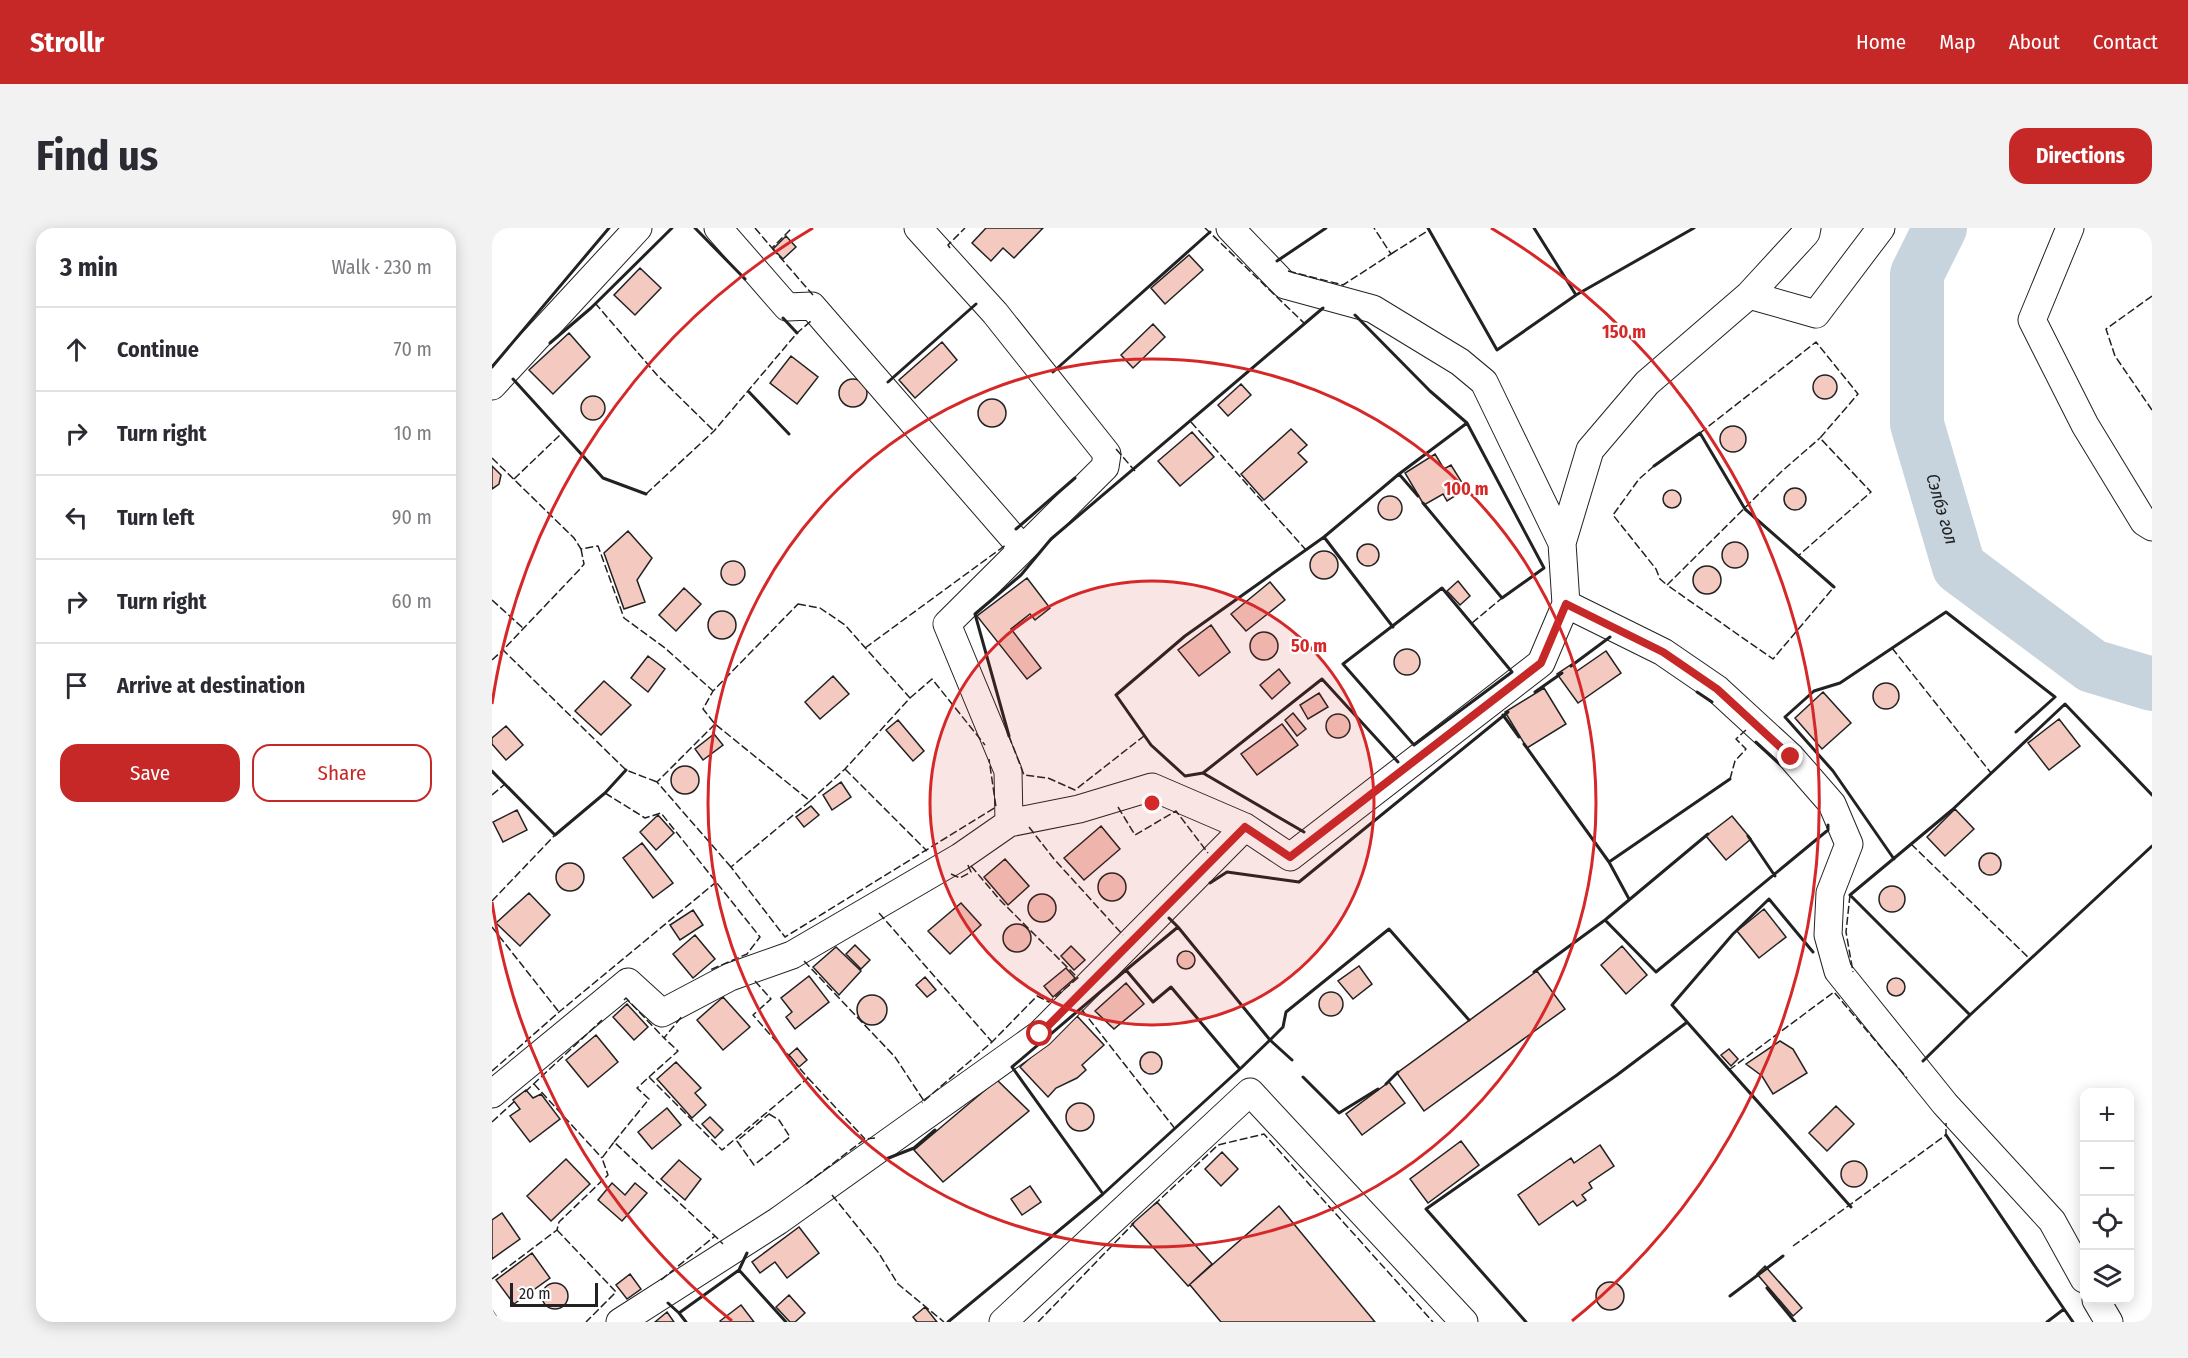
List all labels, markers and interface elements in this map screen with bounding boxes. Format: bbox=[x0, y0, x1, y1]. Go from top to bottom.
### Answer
text: Strollr bbox=[30, 26, 104, 59]
text: Home bbox=[1856, 29, 1906, 55]
text: Map bbox=[1939, 29, 1976, 55]
text: About bbox=[2009, 29, 2060, 55]
text: Contact bbox=[2093, 29, 2158, 55]
button: Directions bbox=[2009, 128, 2152, 184]
text: Find us bbox=[36, 131, 158, 181]
text: 3 min bbox=[60, 252, 118, 283]
text: Walk · 230 m bbox=[331, 255, 432, 279]
text: 150 m bbox=[1602, 321, 1646, 343]
icon: ahead bbox=[60, 333, 93, 366]
text: Continue bbox=[117, 336, 199, 363]
text: 70 m bbox=[394, 337, 432, 361]
icon: right bbox=[60, 417, 93, 450]
text: Turn right bbox=[117, 420, 206, 447]
text: 10 m bbox=[394, 421, 432, 445]
water label: Сэлбэ гол bbox=[1921, 471, 1963, 547]
text: 100 m bbox=[1444, 478, 1488, 500]
icon: left bbox=[60, 501, 93, 534]
text: Turn left bbox=[117, 504, 195, 531]
text: 90 m bbox=[392, 505, 432, 529]
icon: right bbox=[60, 585, 93, 618]
text: Turn right bbox=[117, 588, 206, 615]
text: 60 m bbox=[392, 589, 432, 613]
text: 50 m bbox=[1291, 635, 1327, 657]
icon: arrive bbox=[60, 669, 93, 702]
text: Arrive at destination bbox=[117, 672, 305, 699]
route end bbox=[1777, 743, 1803, 769]
button: Save bbox=[60, 744, 240, 802]
button: Share bbox=[252, 744, 432, 802]
centre of rings bbox=[1142, 793, 1162, 813]
route start bbox=[1026, 1020, 1052, 1046]
map controls bbox=[2080, 1088, 2134, 1304]
button: + bbox=[2080, 1088, 2134, 1142]
button: − bbox=[2080, 1142, 2134, 1196]
button: locate bbox=[2080, 1196, 2134, 1250]
button: layers bbox=[2080, 1250, 2134, 1304]
scale bar bbox=[510, 1280, 598, 1308]
text: 20 m bbox=[519, 1284, 550, 1303]

